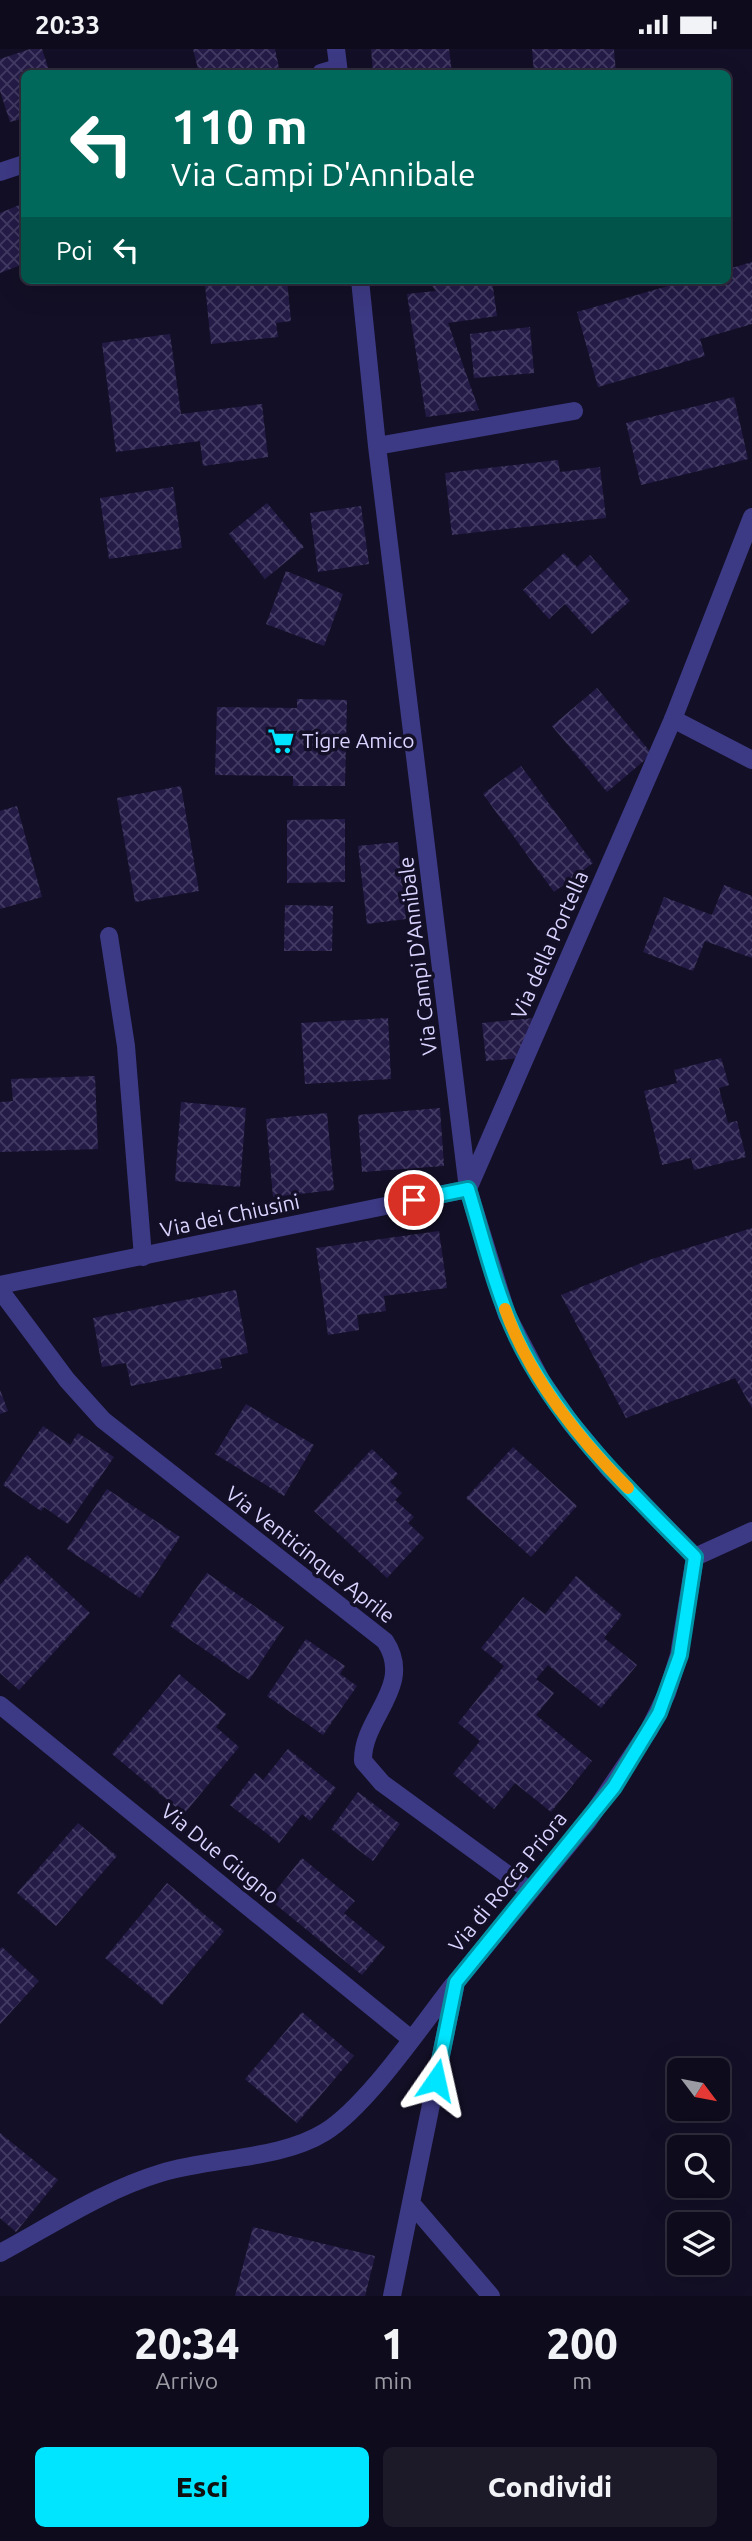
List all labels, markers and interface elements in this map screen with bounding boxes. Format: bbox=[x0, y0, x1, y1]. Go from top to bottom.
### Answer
text: 20:33 bbox=[35, 10, 100, 39]
icon: left bbox=[56, 98, 147, 189]
text: 110 m bbox=[171, 98, 308, 153]
text: Via Campi D'Annibale bbox=[171, 156, 476, 192]
icon: left bbox=[107, 231, 145, 269]
text: Poi bbox=[56, 236, 93, 265]
supermarket icon: Tigre Amico bbox=[266, 726, 296, 756]
place label: Tigre Amico bbox=[302, 728, 415, 752]
street label: Via Campi D'Annibale bbox=[393, 855, 441, 1057]
street label: Via della Portella bbox=[506, 867, 592, 1022]
pin bbox=[384, 1170, 444, 1230]
icon: arrive bbox=[395, 1181, 433, 1219]
street label: Via dei Chiusini bbox=[158, 1189, 302, 1241]
street label: Via Venticinque Aprile bbox=[221, 1481, 400, 1628]
street label: Via Due Giugno bbox=[157, 1798, 285, 1908]
street label: Via di Rocca Priora bbox=[443, 1806, 571, 1956]
position arrow bbox=[399, 2043, 473, 2117]
north arrow bbox=[667, 2058, 730, 2121]
map controls bbox=[667, 2058, 730, 2275]
button: search bbox=[667, 2135, 730, 2198]
button: layers bbox=[667, 2212, 730, 2275]
text: 20:34 bbox=[134, 2320, 239, 2367]
text: 1 bbox=[381, 2320, 405, 2367]
text: 200 bbox=[547, 2320, 618, 2367]
text: Arrivo bbox=[156, 2368, 218, 2393]
text: min bbox=[374, 2368, 412, 2393]
text: m bbox=[572, 2368, 592, 2393]
button: Esci bbox=[35, 2447, 369, 2527]
button: Condividi bbox=[383, 2447, 717, 2527]

